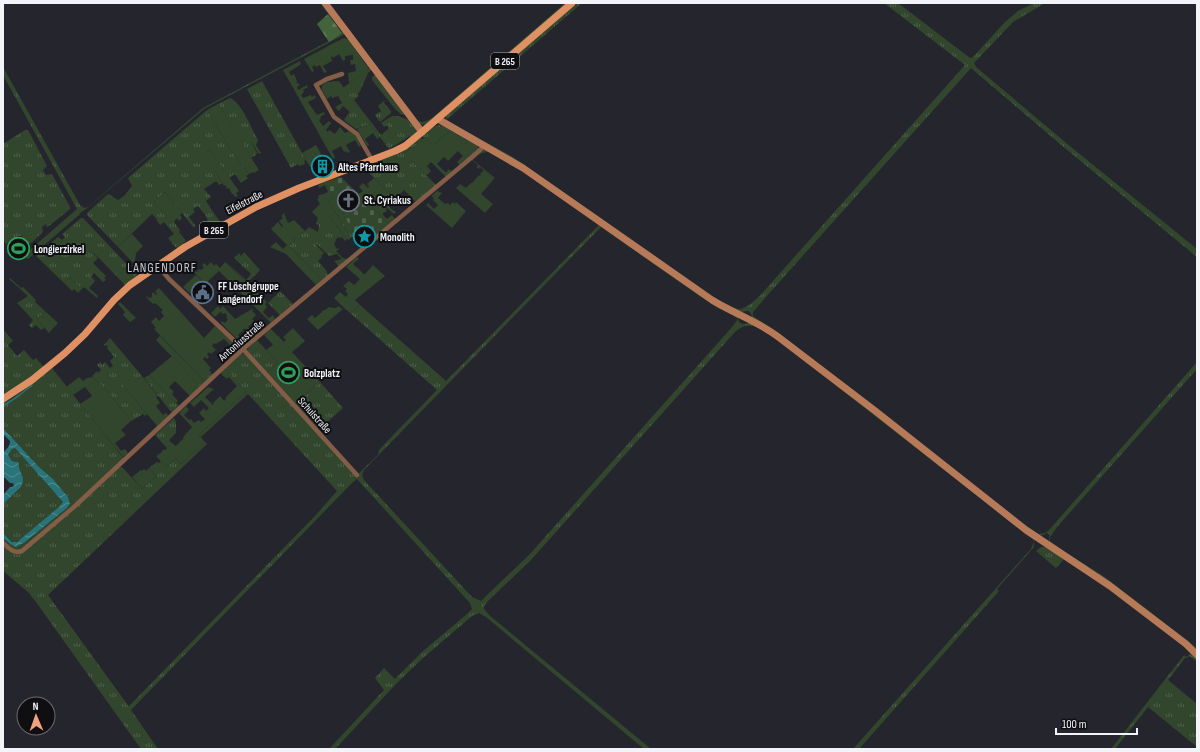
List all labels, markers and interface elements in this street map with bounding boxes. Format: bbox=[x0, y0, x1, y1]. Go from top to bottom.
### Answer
road number: B 265 bbox=[491, 53, 519, 69]
building icon: Altes Pfarrhaus bbox=[309, 154, 335, 180]
place label: Altes Pfarrhaus bbox=[337, 161, 398, 174]
church icon: St. Cyriakus bbox=[335, 187, 361, 213]
street label: Eifelstraße bbox=[224, 188, 265, 217]
place label: St. Cyriakus bbox=[364, 194, 411, 207]
road number: B 265 bbox=[200, 222, 228, 238]
place icon: Monolith bbox=[351, 224, 377, 250]
place label: Monolith bbox=[380, 231, 415, 244]
sports icon: Longierzirkel bbox=[6, 236, 32, 262]
place label: Longierzirkel bbox=[34, 243, 84, 256]
district label: LANGENDORF bbox=[127, 260, 197, 276]
public building icon: FF Löschgruppe Langendorf bbox=[189, 279, 215, 305]
place label: FF Löschgruppe Langendorf bbox=[218, 280, 279, 306]
street label: Antoniusstraße bbox=[215, 317, 267, 364]
sports icon: Bolzplatz bbox=[276, 360, 302, 386]
place label: Bolzplatz bbox=[304, 367, 341, 380]
street label: Schulstraße bbox=[295, 395, 334, 436]
north arrow bbox=[16, 696, 56, 736]
text: N bbox=[33, 700, 39, 713]
scale bar bbox=[1056, 710, 1137, 736]
text: 100 m bbox=[1062, 717, 1087, 732]

